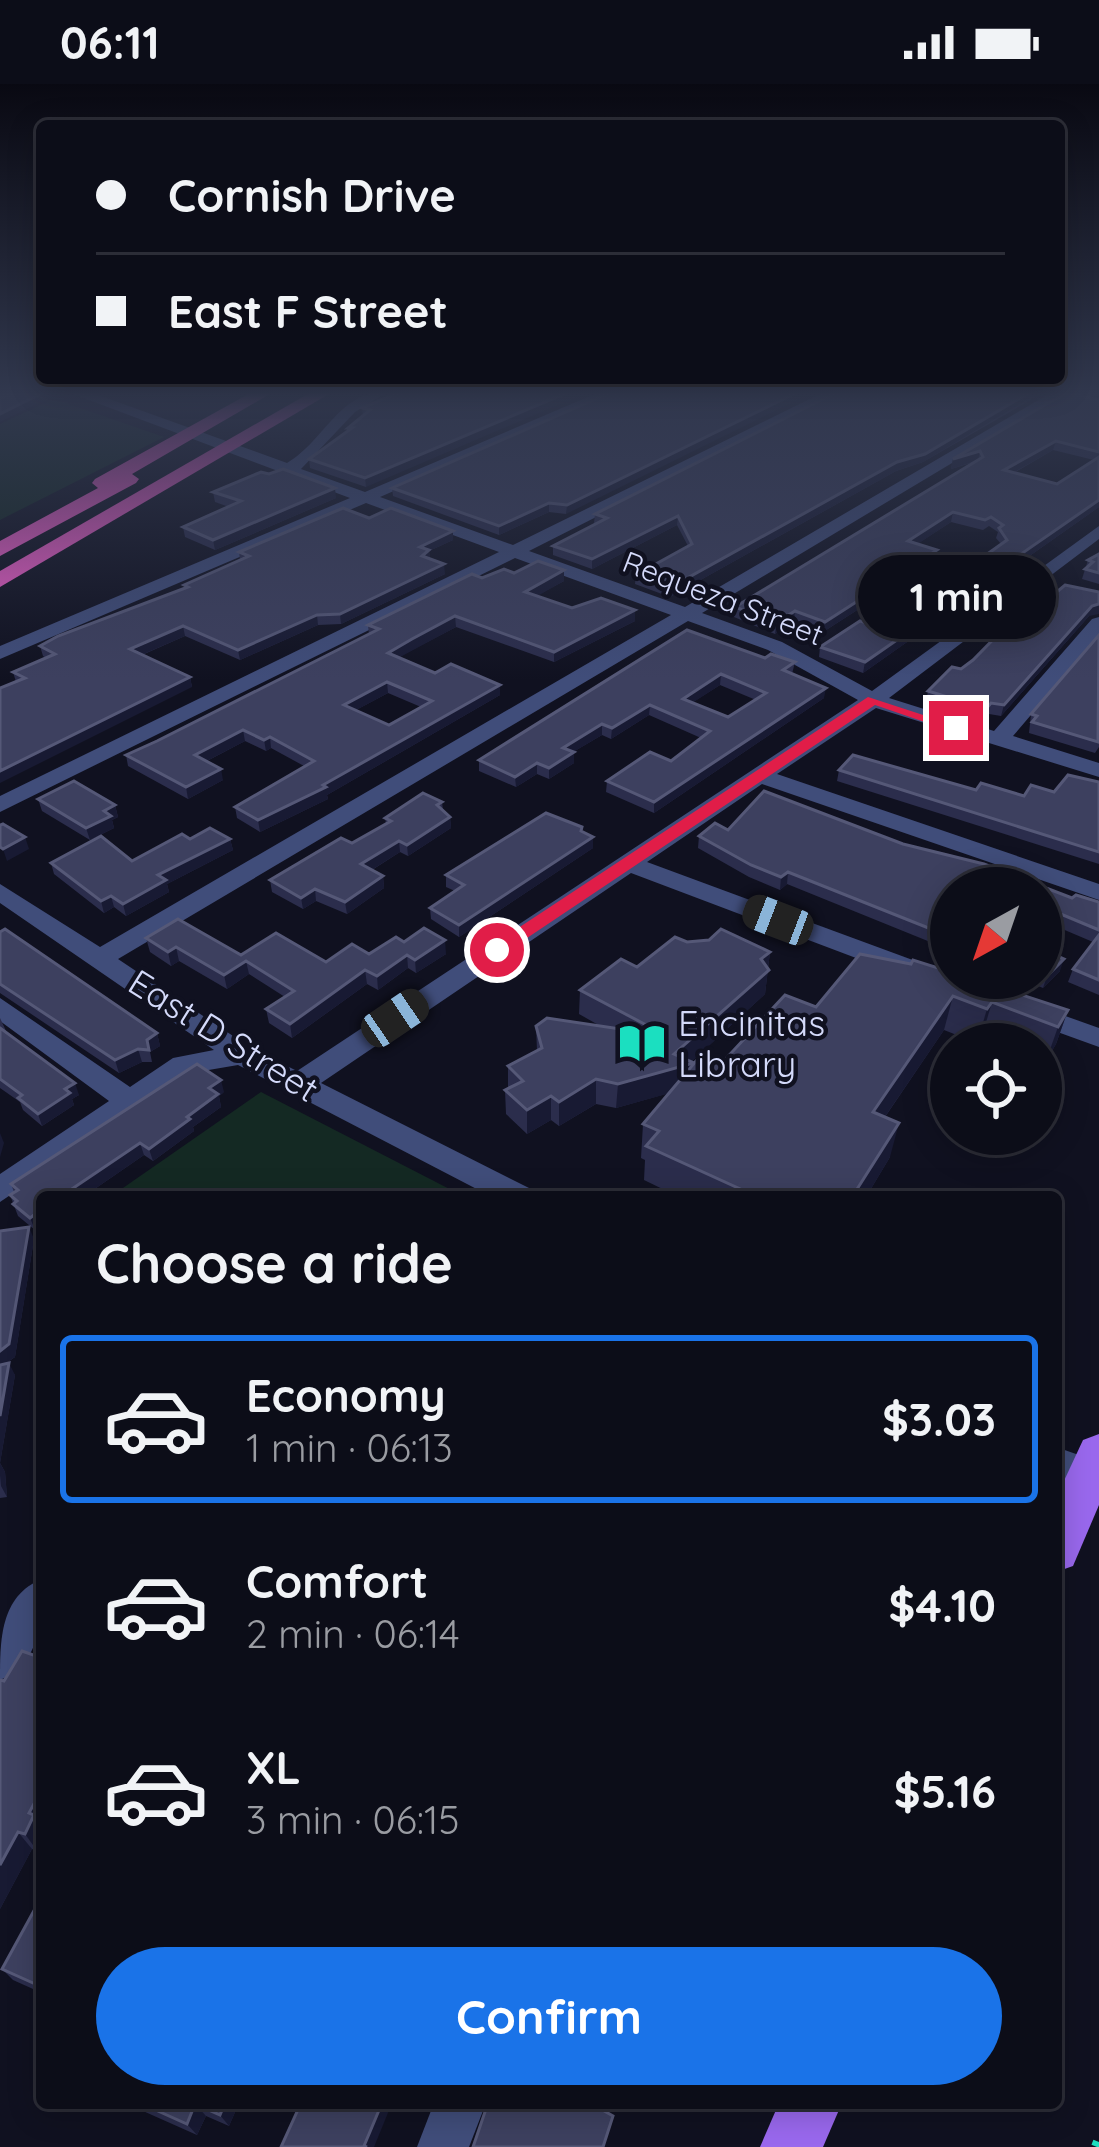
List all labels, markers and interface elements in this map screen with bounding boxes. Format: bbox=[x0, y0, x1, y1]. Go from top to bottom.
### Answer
text: 06:11 bbox=[60, 14, 160, 70]
text: Cornish Drive bbox=[168, 167, 456, 223]
text: East F Street bbox=[168, 283, 448, 339]
street label: Requeza Street bbox=[617, 542, 829, 654]
callout: 1 min bbox=[857, 554, 1055, 638]
text: 1 min bbox=[910, 572, 1004, 621]
route end bbox=[929, 701, 983, 755]
north arrow bbox=[930, 867, 1062, 999]
map controls bbox=[930, 867, 1062, 1155]
car bbox=[738, 890, 818, 950]
route start bbox=[470, 923, 524, 977]
street label: East D Street bbox=[121, 959, 327, 1111]
car bbox=[355, 983, 435, 1053]
place label: Encinitas Library bbox=[678, 1000, 825, 1086]
library icon: Encinitas Library bbox=[617, 1018, 667, 1068]
button: locate bbox=[930, 1023, 1062, 1155]
text: Choose a ride bbox=[96, 1229, 453, 1297]
icon: car bbox=[102, 1365, 210, 1473]
text: Economy bbox=[246, 1367, 446, 1423]
text: $3.03 bbox=[882, 1391, 996, 1447]
text: 1 min · 06:13 bbox=[246, 1423, 453, 1472]
icon: car bbox=[102, 1551, 210, 1659]
text: Comfort bbox=[246, 1553, 428, 1609]
text: $4.10 bbox=[889, 1577, 996, 1633]
text: 2 min · 06:14 bbox=[246, 1609, 460, 1658]
icon: car bbox=[102, 1737, 210, 1845]
text: XL bbox=[246, 1739, 301, 1795]
text: $5.16 bbox=[894, 1763, 996, 1819]
text: 3 min · 06:15 bbox=[246, 1795, 460, 1844]
button: Confirm bbox=[96, 1947, 1002, 2085]

